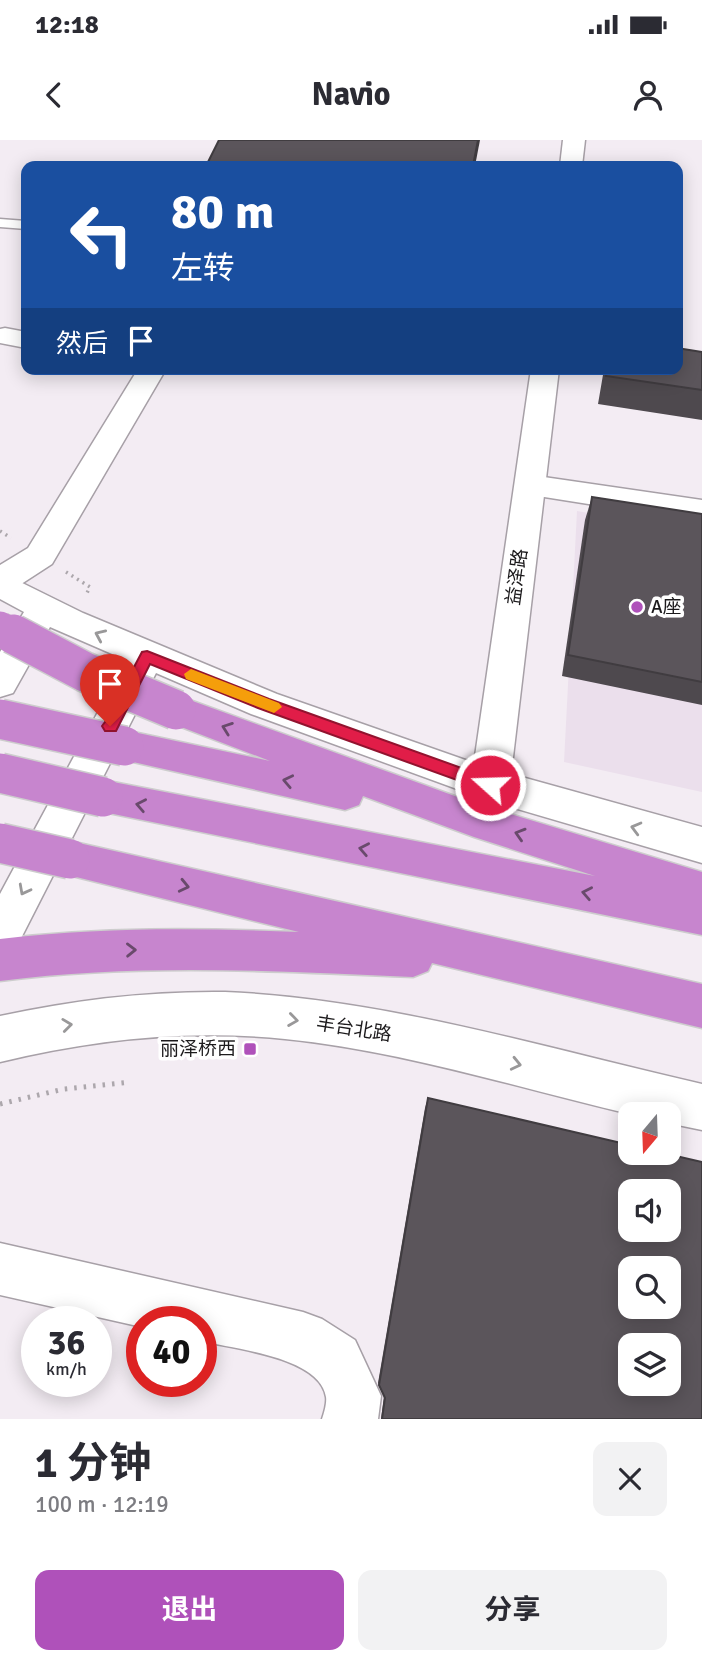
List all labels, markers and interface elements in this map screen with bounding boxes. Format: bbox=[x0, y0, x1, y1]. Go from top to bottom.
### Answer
text: 12:18 bbox=[35, 9, 99, 41]
text: Navio bbox=[311, 75, 391, 114]
icon: back bbox=[35, 76, 73, 114]
icon: person bbox=[629, 76, 667, 114]
text: 80 m bbox=[171, 182, 274, 242]
icon: left bbox=[56, 189, 147, 280]
text: 左转 bbox=[171, 249, 235, 288]
icon: arrive bbox=[122, 322, 160, 360]
text: 然后 bbox=[56, 328, 108, 360]
street label: 益泽路 bbox=[501, 547, 533, 607]
place label: A座 bbox=[651, 595, 682, 619]
marker: A座 bbox=[629, 599, 645, 615]
one-way arrow bbox=[94, 629, 107, 643]
pin bbox=[80, 654, 140, 726]
icon: arrive bbox=[91, 665, 129, 703]
one-way arrow bbox=[221, 723, 233, 737]
position arrow bbox=[453, 748, 527, 822]
one-way arrow bbox=[282, 774, 294, 789]
one-way arrow bbox=[135, 798, 147, 813]
one-way arrow bbox=[630, 822, 642, 836]
one-way arrow bbox=[514, 828, 526, 843]
one-way arrow bbox=[358, 842, 370, 857]
one-way arrow bbox=[178, 878, 190, 892]
one-way arrow bbox=[18, 883, 32, 895]
one-way arrow bbox=[581, 886, 593, 901]
one-way arrow bbox=[127, 942, 137, 958]
street label: 丰台北路 bbox=[315, 1011, 393, 1047]
one-way arrow bbox=[287, 1012, 299, 1027]
one-way arrow bbox=[61, 1018, 73, 1033]
place label: 丽泽桥西 bbox=[160, 1037, 236, 1061]
marker: 丽泽桥西 bbox=[242, 1041, 258, 1057]
one-way arrow bbox=[510, 1055, 522, 1070]
north arrow bbox=[618, 1102, 681, 1166]
map controls bbox=[618, 1102, 681, 1396]
button: sound bbox=[618, 1179, 681, 1242]
button: search bbox=[618, 1256, 681, 1319]
speed limit sign: 40 bbox=[126, 1306, 217, 1397]
text: 36 bbox=[48, 1321, 85, 1364]
button: layers bbox=[618, 1333, 681, 1396]
text: km/h bbox=[46, 1358, 87, 1380]
text: 1 分钟 bbox=[35, 1438, 151, 1489]
button: close bbox=[593, 1442, 667, 1516]
text: 100 m · 12:19 bbox=[35, 1490, 169, 1519]
button: 退出 bbox=[35, 1570, 344, 1650]
button: 分享 bbox=[358, 1570, 667, 1650]

